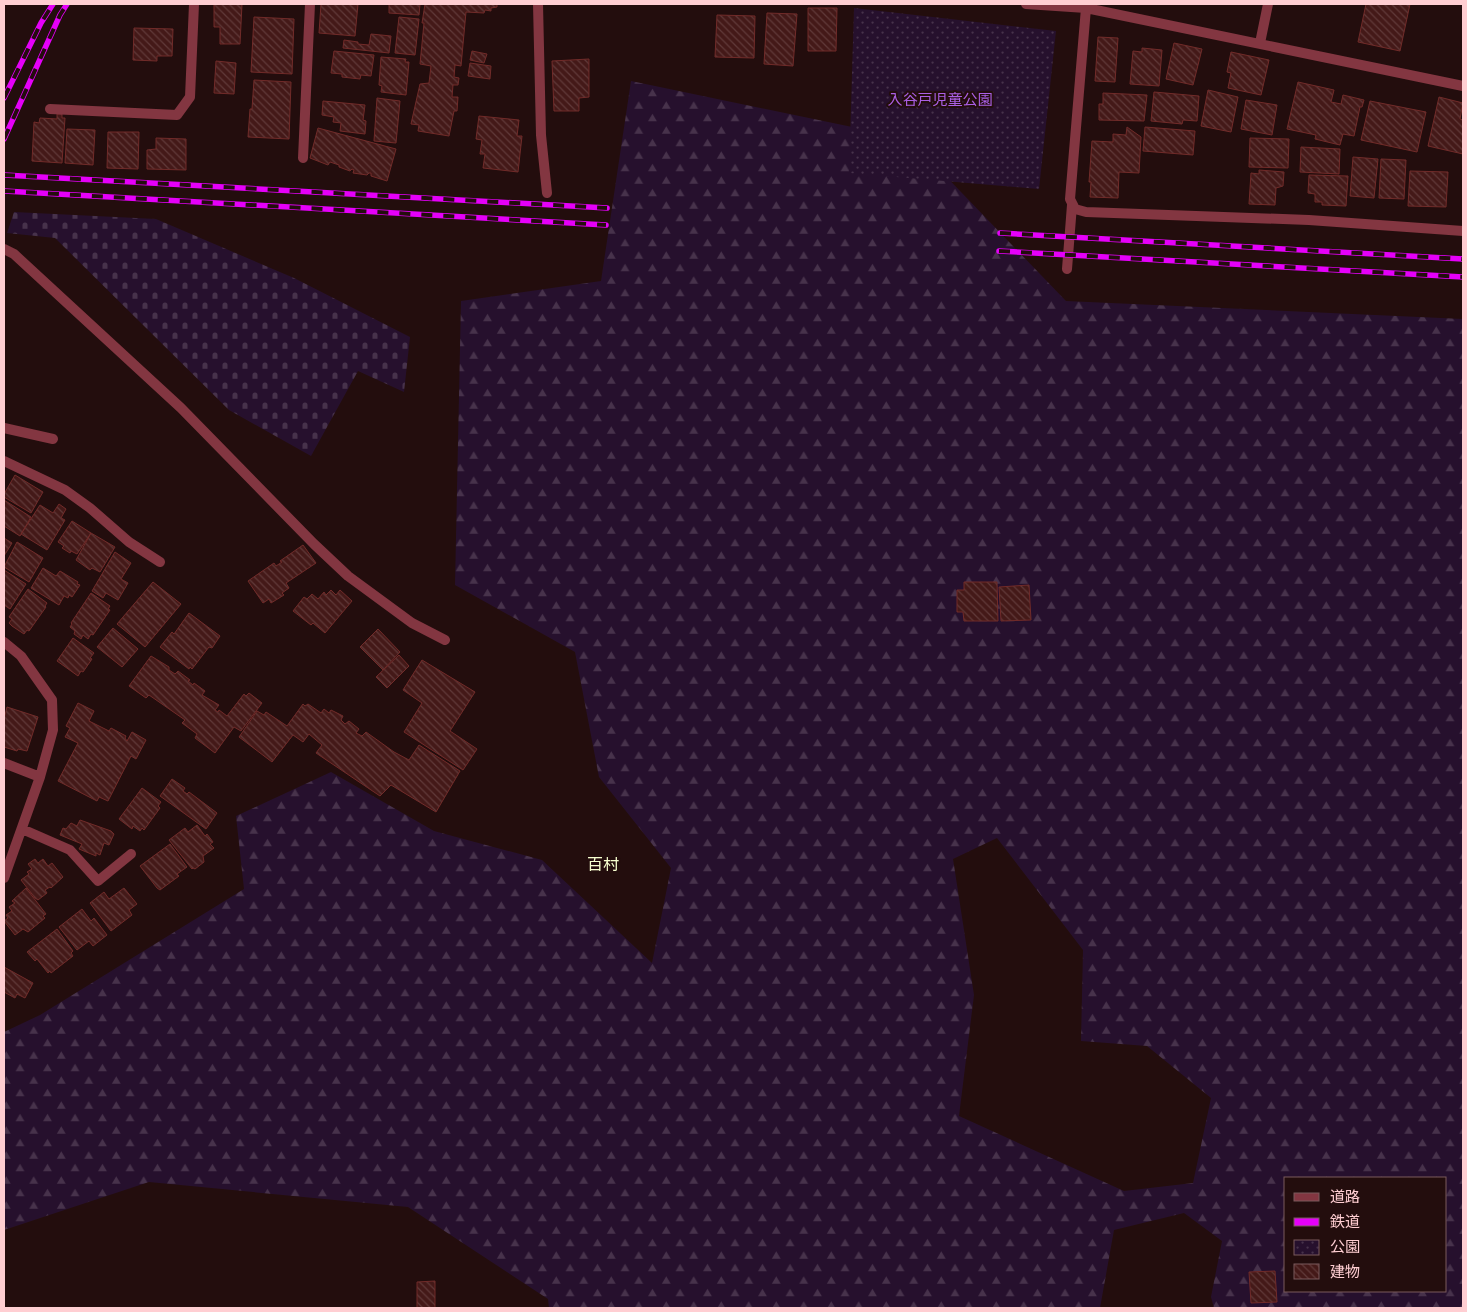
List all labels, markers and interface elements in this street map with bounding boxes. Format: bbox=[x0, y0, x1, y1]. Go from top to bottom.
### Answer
park label: 入谷戸児童公園 bbox=[887, 90, 993, 108]
district label: 百村 bbox=[587, 854, 619, 873]
legend bbox=[1284, 1177, 1447, 1292]
text: 道路 bbox=[1330, 1187, 1360, 1205]
text: 鉄道 bbox=[1330, 1212, 1360, 1230]
text: 公園 bbox=[1330, 1237, 1360, 1255]
text: 建物 bbox=[1330, 1262, 1360, 1280]

